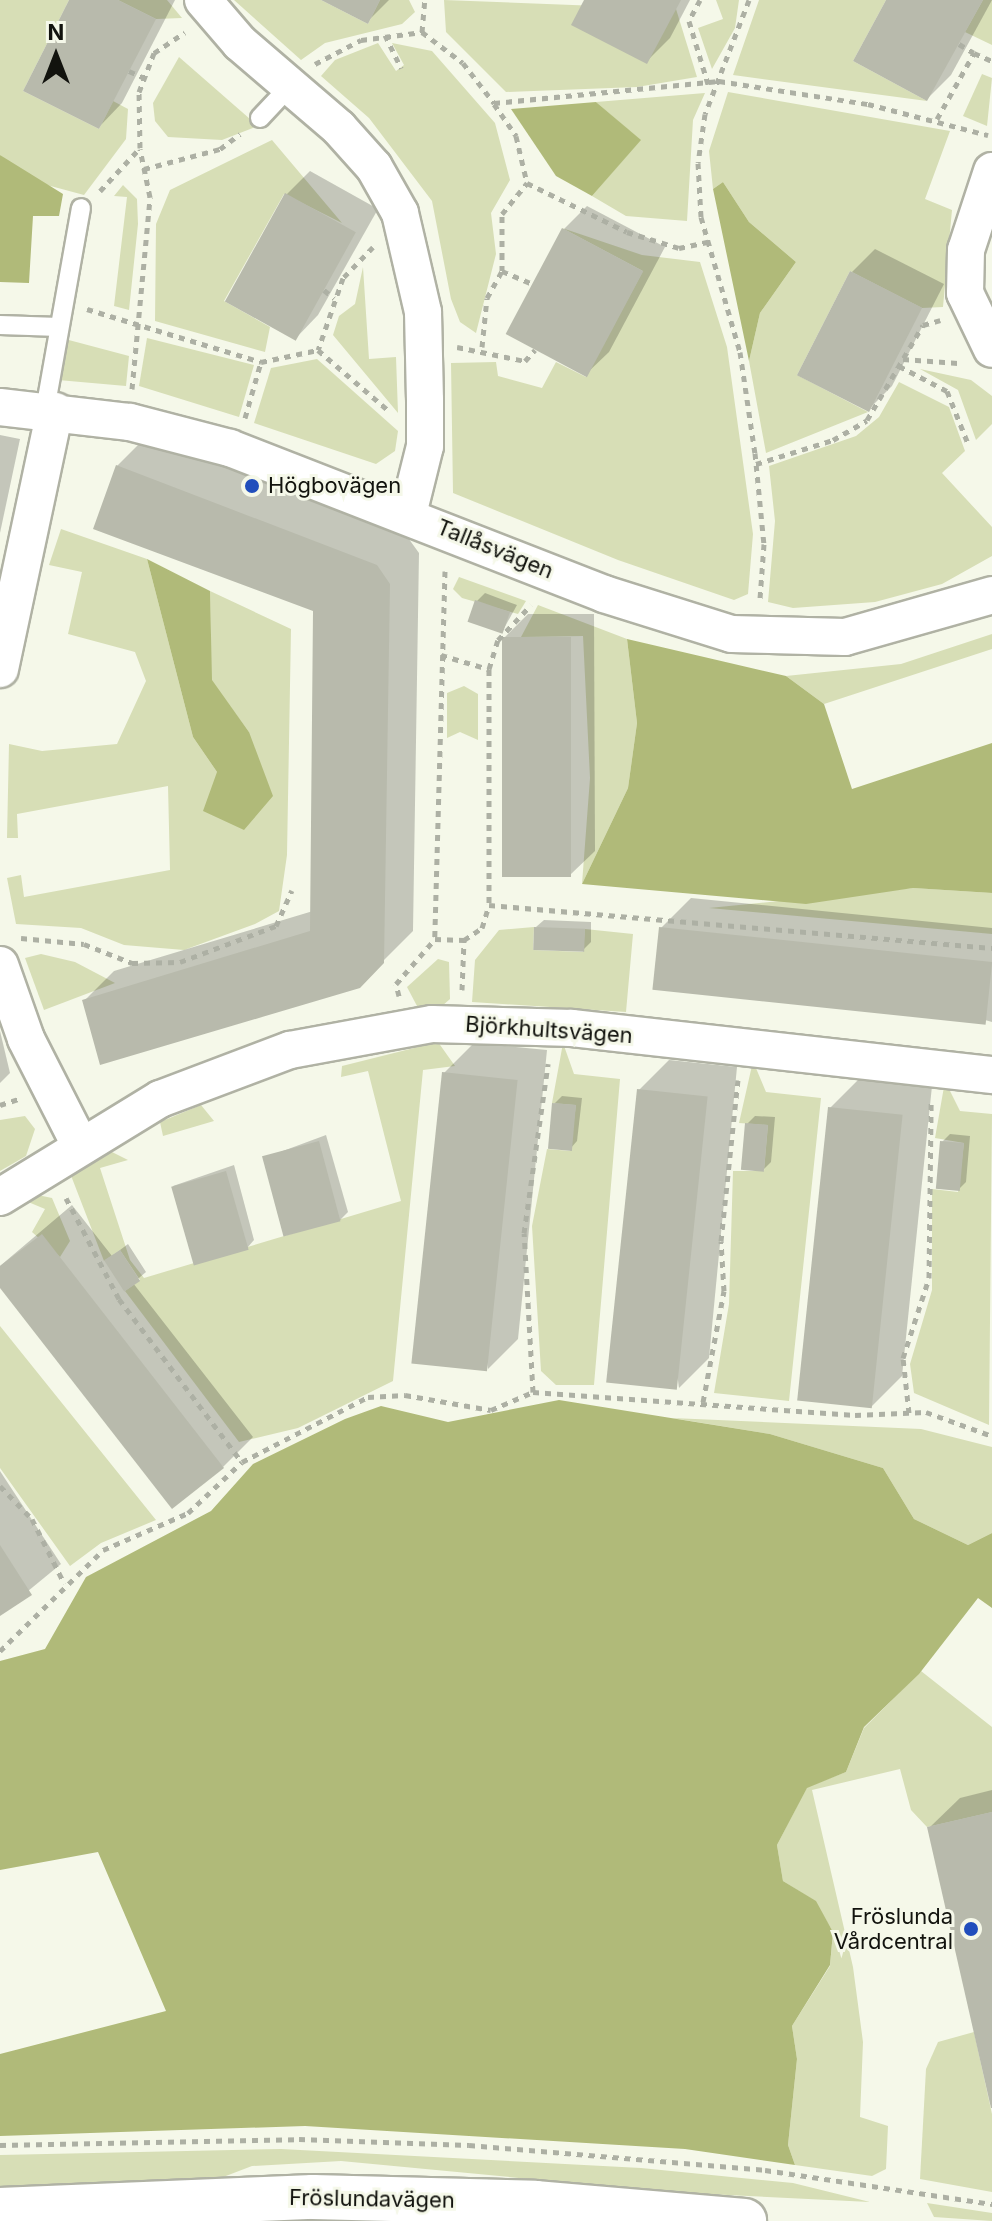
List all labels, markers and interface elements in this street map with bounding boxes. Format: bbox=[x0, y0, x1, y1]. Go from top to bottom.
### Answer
north arrow bbox=[16, 16, 96, 96]
text: N bbox=[48, 19, 64, 45]
place label: Högbovägen bbox=[268, 473, 401, 499]
marker: Högbovägen bbox=[243, 477, 261, 495]
street label: Tallåsvägen bbox=[433, 514, 557, 584]
street label: Björkhultsvägen bbox=[464, 1011, 634, 1049]
place label: Fröslunda Vårdcentral bbox=[834, 1903, 953, 1954]
marker: Fröslunda Vårdcentral bbox=[960, 1918, 982, 1940]
street label: Fröslundavägen bbox=[289, 2184, 455, 2214]

